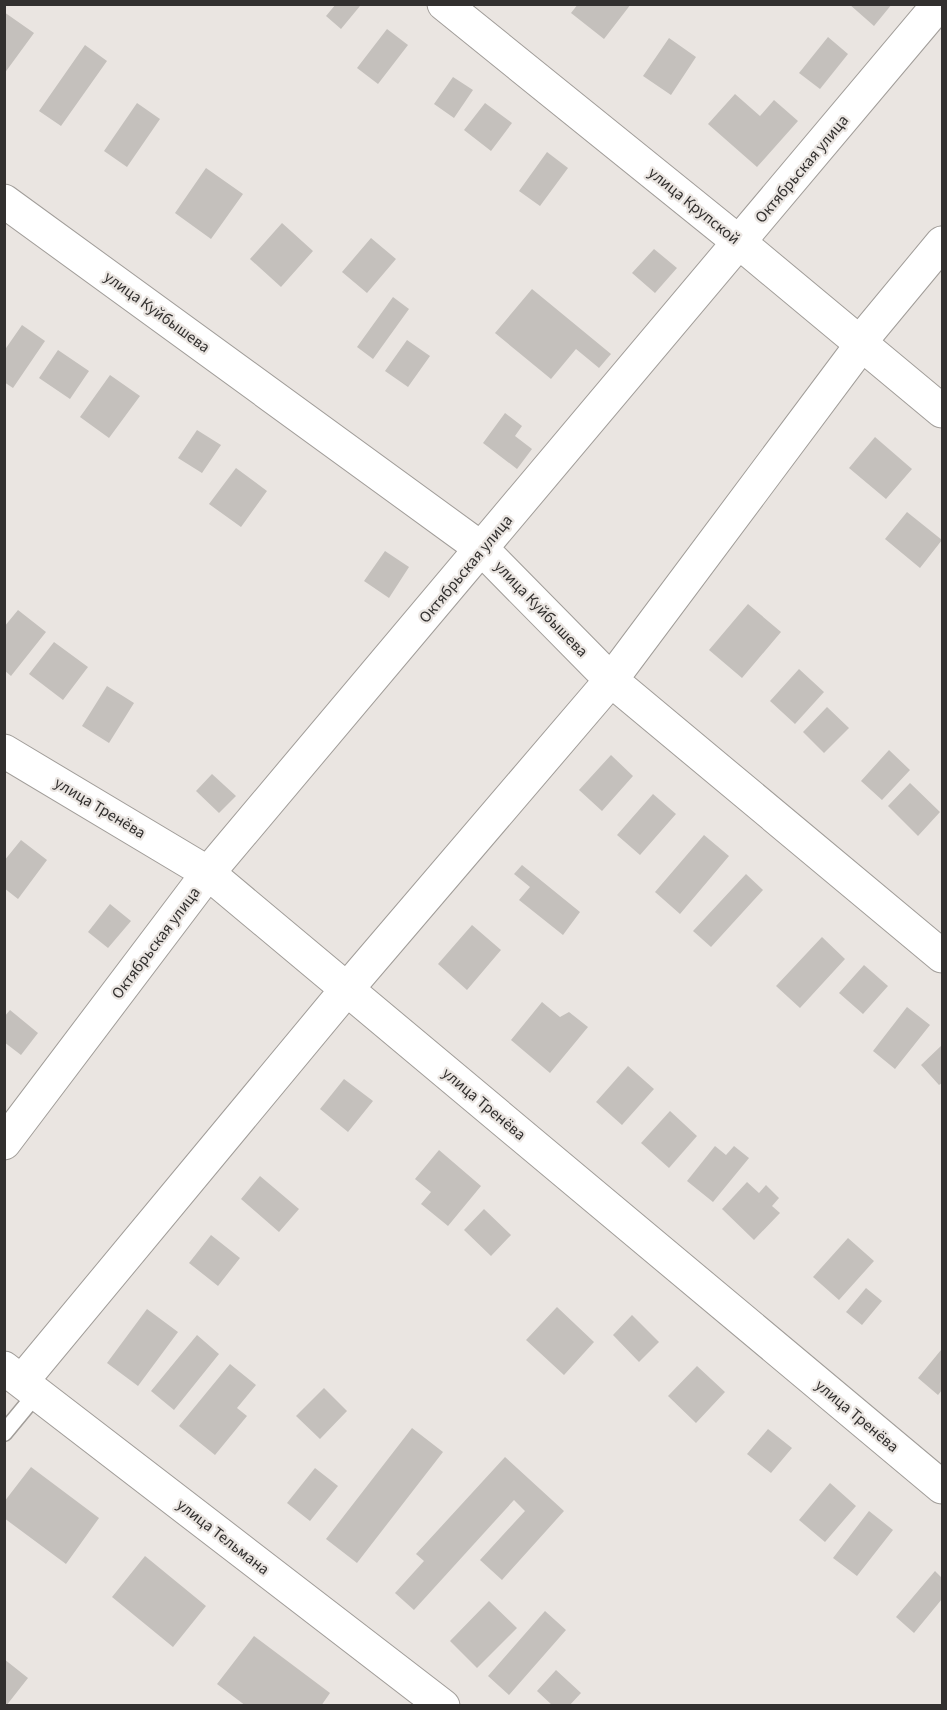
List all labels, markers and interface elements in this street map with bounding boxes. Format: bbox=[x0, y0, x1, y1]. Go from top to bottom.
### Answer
street label: Октябрьская улица bbox=[750, 110, 854, 228]
street label: улица Крупской bbox=[643, 162, 745, 250]
street label: улица Куйбышева bbox=[99, 266, 215, 358]
street label: Октябрьская улица bbox=[414, 510, 518, 628]
street label: улица Куйбышева bbox=[489, 556, 593, 662]
street label: улица Тренёва bbox=[50, 772, 150, 844]
street label: Октябрьская улица bbox=[107, 882, 205, 1004]
street label: улица Тренёва bbox=[438, 1062, 530, 1146]
street label: улица Тренёва bbox=[811, 1374, 903, 1458]
street label: улица Тельмана bbox=[172, 1494, 274, 1580]

